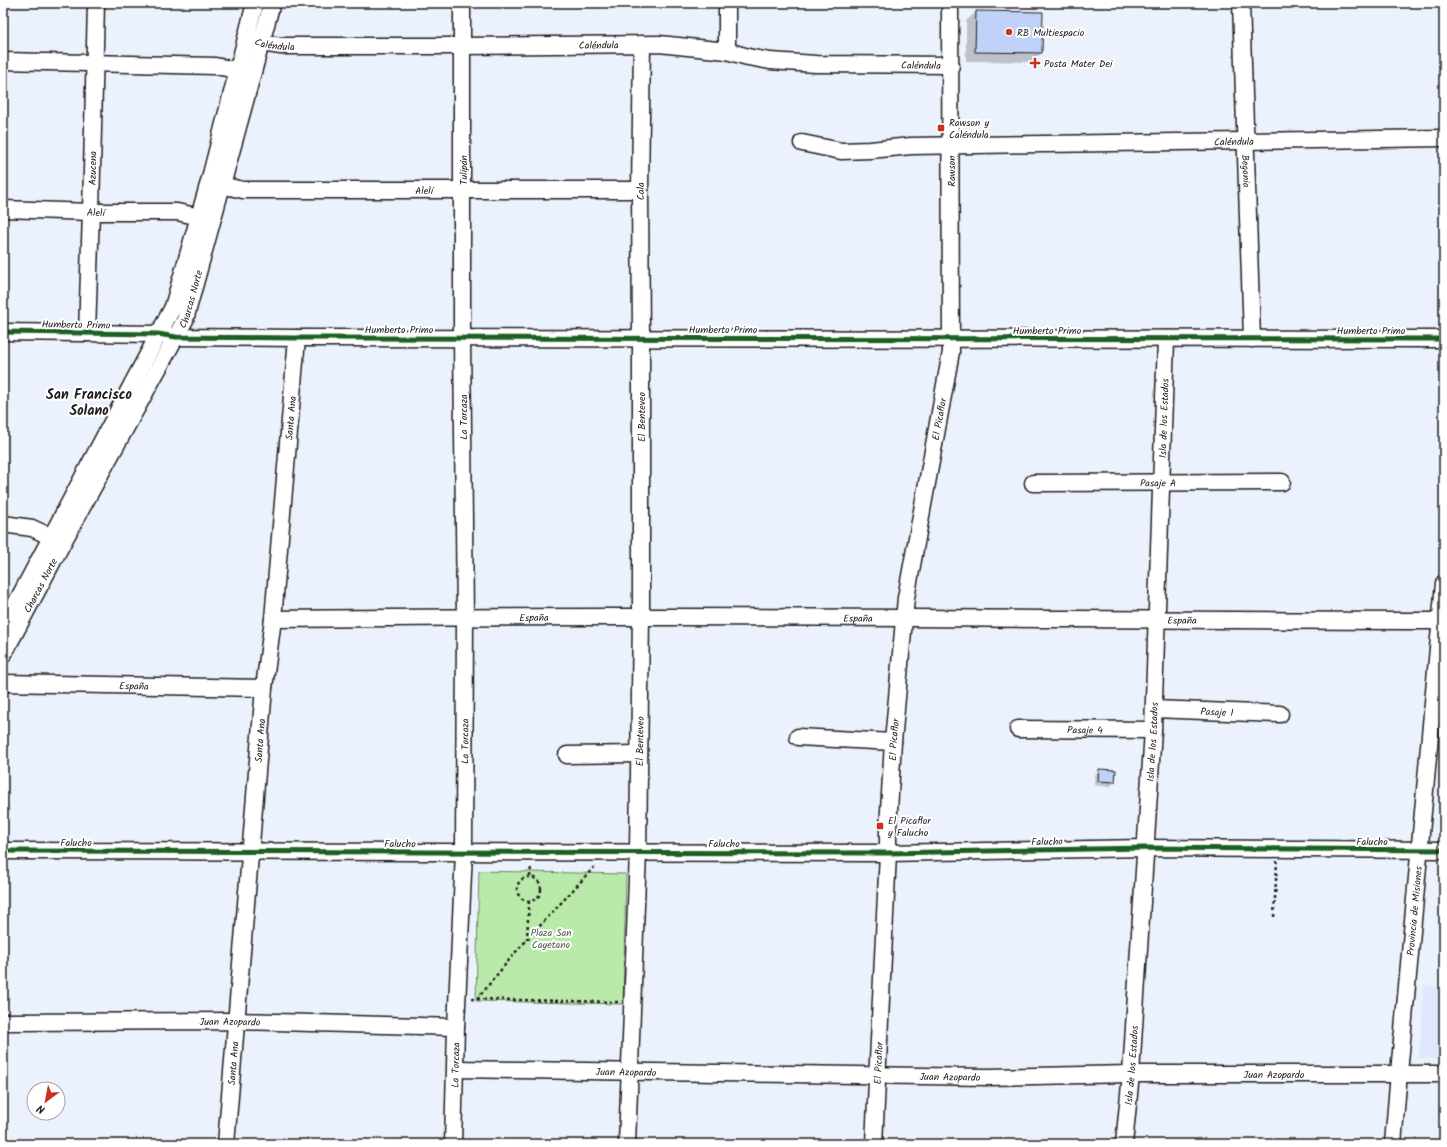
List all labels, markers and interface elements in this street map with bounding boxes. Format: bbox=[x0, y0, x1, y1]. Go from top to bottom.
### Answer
place label: RB Multiespacio bbox=[1017, 25, 1085, 41]
marker: RB Multiespacio bbox=[1004, 27, 1014, 37]
street label: Caléndula bbox=[251, 34, 295, 55]
street label: Caléndula bbox=[579, 37, 619, 54]
place label: Posta Mater Dei bbox=[1044, 56, 1113, 72]
marker: Posta Mater Dei bbox=[1029, 57, 1041, 69]
street label: Caléndula bbox=[901, 58, 941, 74]
place label: Rawson y Caléndula bbox=[949, 115, 989, 143]
marker: Rawson y Caléndula bbox=[936, 123, 946, 133]
street label: Caléndula bbox=[1214, 134, 1254, 150]
street label: Azucena bbox=[85, 150, 101, 185]
street label: Begonia bbox=[1237, 154, 1254, 188]
street label: Tulipán bbox=[456, 155, 472, 185]
street label: Rawson bbox=[944, 155, 960, 187]
street label: Cala bbox=[633, 182, 649, 200]
street label: Alelí bbox=[415, 183, 435, 199]
street label: Alelí bbox=[87, 205, 107, 221]
street label: Charcas Norte bbox=[175, 268, 207, 331]
street label: Humberto Primo bbox=[42, 316, 111, 334]
street label: Humberto Primo bbox=[365, 322, 434, 338]
street label: Humberto Primo bbox=[689, 322, 758, 338]
street label: Humberto Primo bbox=[1013, 323, 1082, 339]
street label: Humberto Primo bbox=[1337, 323, 1406, 339]
street label: Isla de los Estados bbox=[1155, 377, 1174, 458]
district label: San Francisco Solano bbox=[46, 384, 133, 422]
street label: El Benteveo bbox=[634, 391, 650, 442]
street label: La Torcaza bbox=[456, 394, 472, 440]
street label: Santa Ana bbox=[281, 395, 301, 441]
street label: El Picaflor bbox=[928, 396, 952, 442]
street label: Pasaje A bbox=[1140, 475, 1176, 492]
street label: Charcas Norte bbox=[20, 555, 62, 616]
street label: España bbox=[519, 610, 549, 626]
street label: España bbox=[843, 611, 873, 627]
street label: España bbox=[1167, 613, 1197, 629]
street label: España bbox=[119, 678, 149, 695]
street label: Isla de los Estados bbox=[1143, 701, 1163, 782]
street label: Pasaje 1 bbox=[1200, 704, 1234, 721]
street label: El Benteveo bbox=[632, 716, 649, 766]
street label: El Picaflor bbox=[885, 717, 904, 761]
street label: Santa Ana bbox=[251, 718, 270, 763]
street label: La Torcaza bbox=[457, 718, 474, 764]
street label: Pasaje 4 bbox=[1067, 722, 1103, 739]
place label: El Picaflor y Falucho bbox=[887, 813, 931, 841]
marker: El Picaflor y Falucho bbox=[875, 821, 885, 831]
street label: Falucho bbox=[1031, 834, 1063, 850]
street label: Falucho bbox=[1356, 834, 1388, 850]
street label: Falucho bbox=[60, 835, 92, 851]
street label: Falucho bbox=[384, 836, 416, 852]
street label: Falucho bbox=[708, 836, 740, 852]
street label: Provincia de Misiones bbox=[1403, 865, 1427, 957]
park label: Plaza San Cayetano bbox=[531, 925, 572, 953]
street label: Juan Azopardo bbox=[200, 1014, 261, 1031]
street label: Isla de los Estados bbox=[1121, 1024, 1143, 1106]
street label: Santa Ana bbox=[224, 1040, 244, 1086]
street label: El Picaflor bbox=[870, 1041, 888, 1085]
street label: La Torcaza bbox=[447, 1042, 465, 1088]
street label: Juan Azopardo bbox=[595, 1064, 657, 1081]
street label: Juan Azopardo bbox=[1243, 1067, 1305, 1083]
street label: Juan Azopardo bbox=[919, 1069, 981, 1086]
north arrow bbox=[26, 1081, 66, 1121]
text: N bbox=[33, 1099, 49, 1118]

